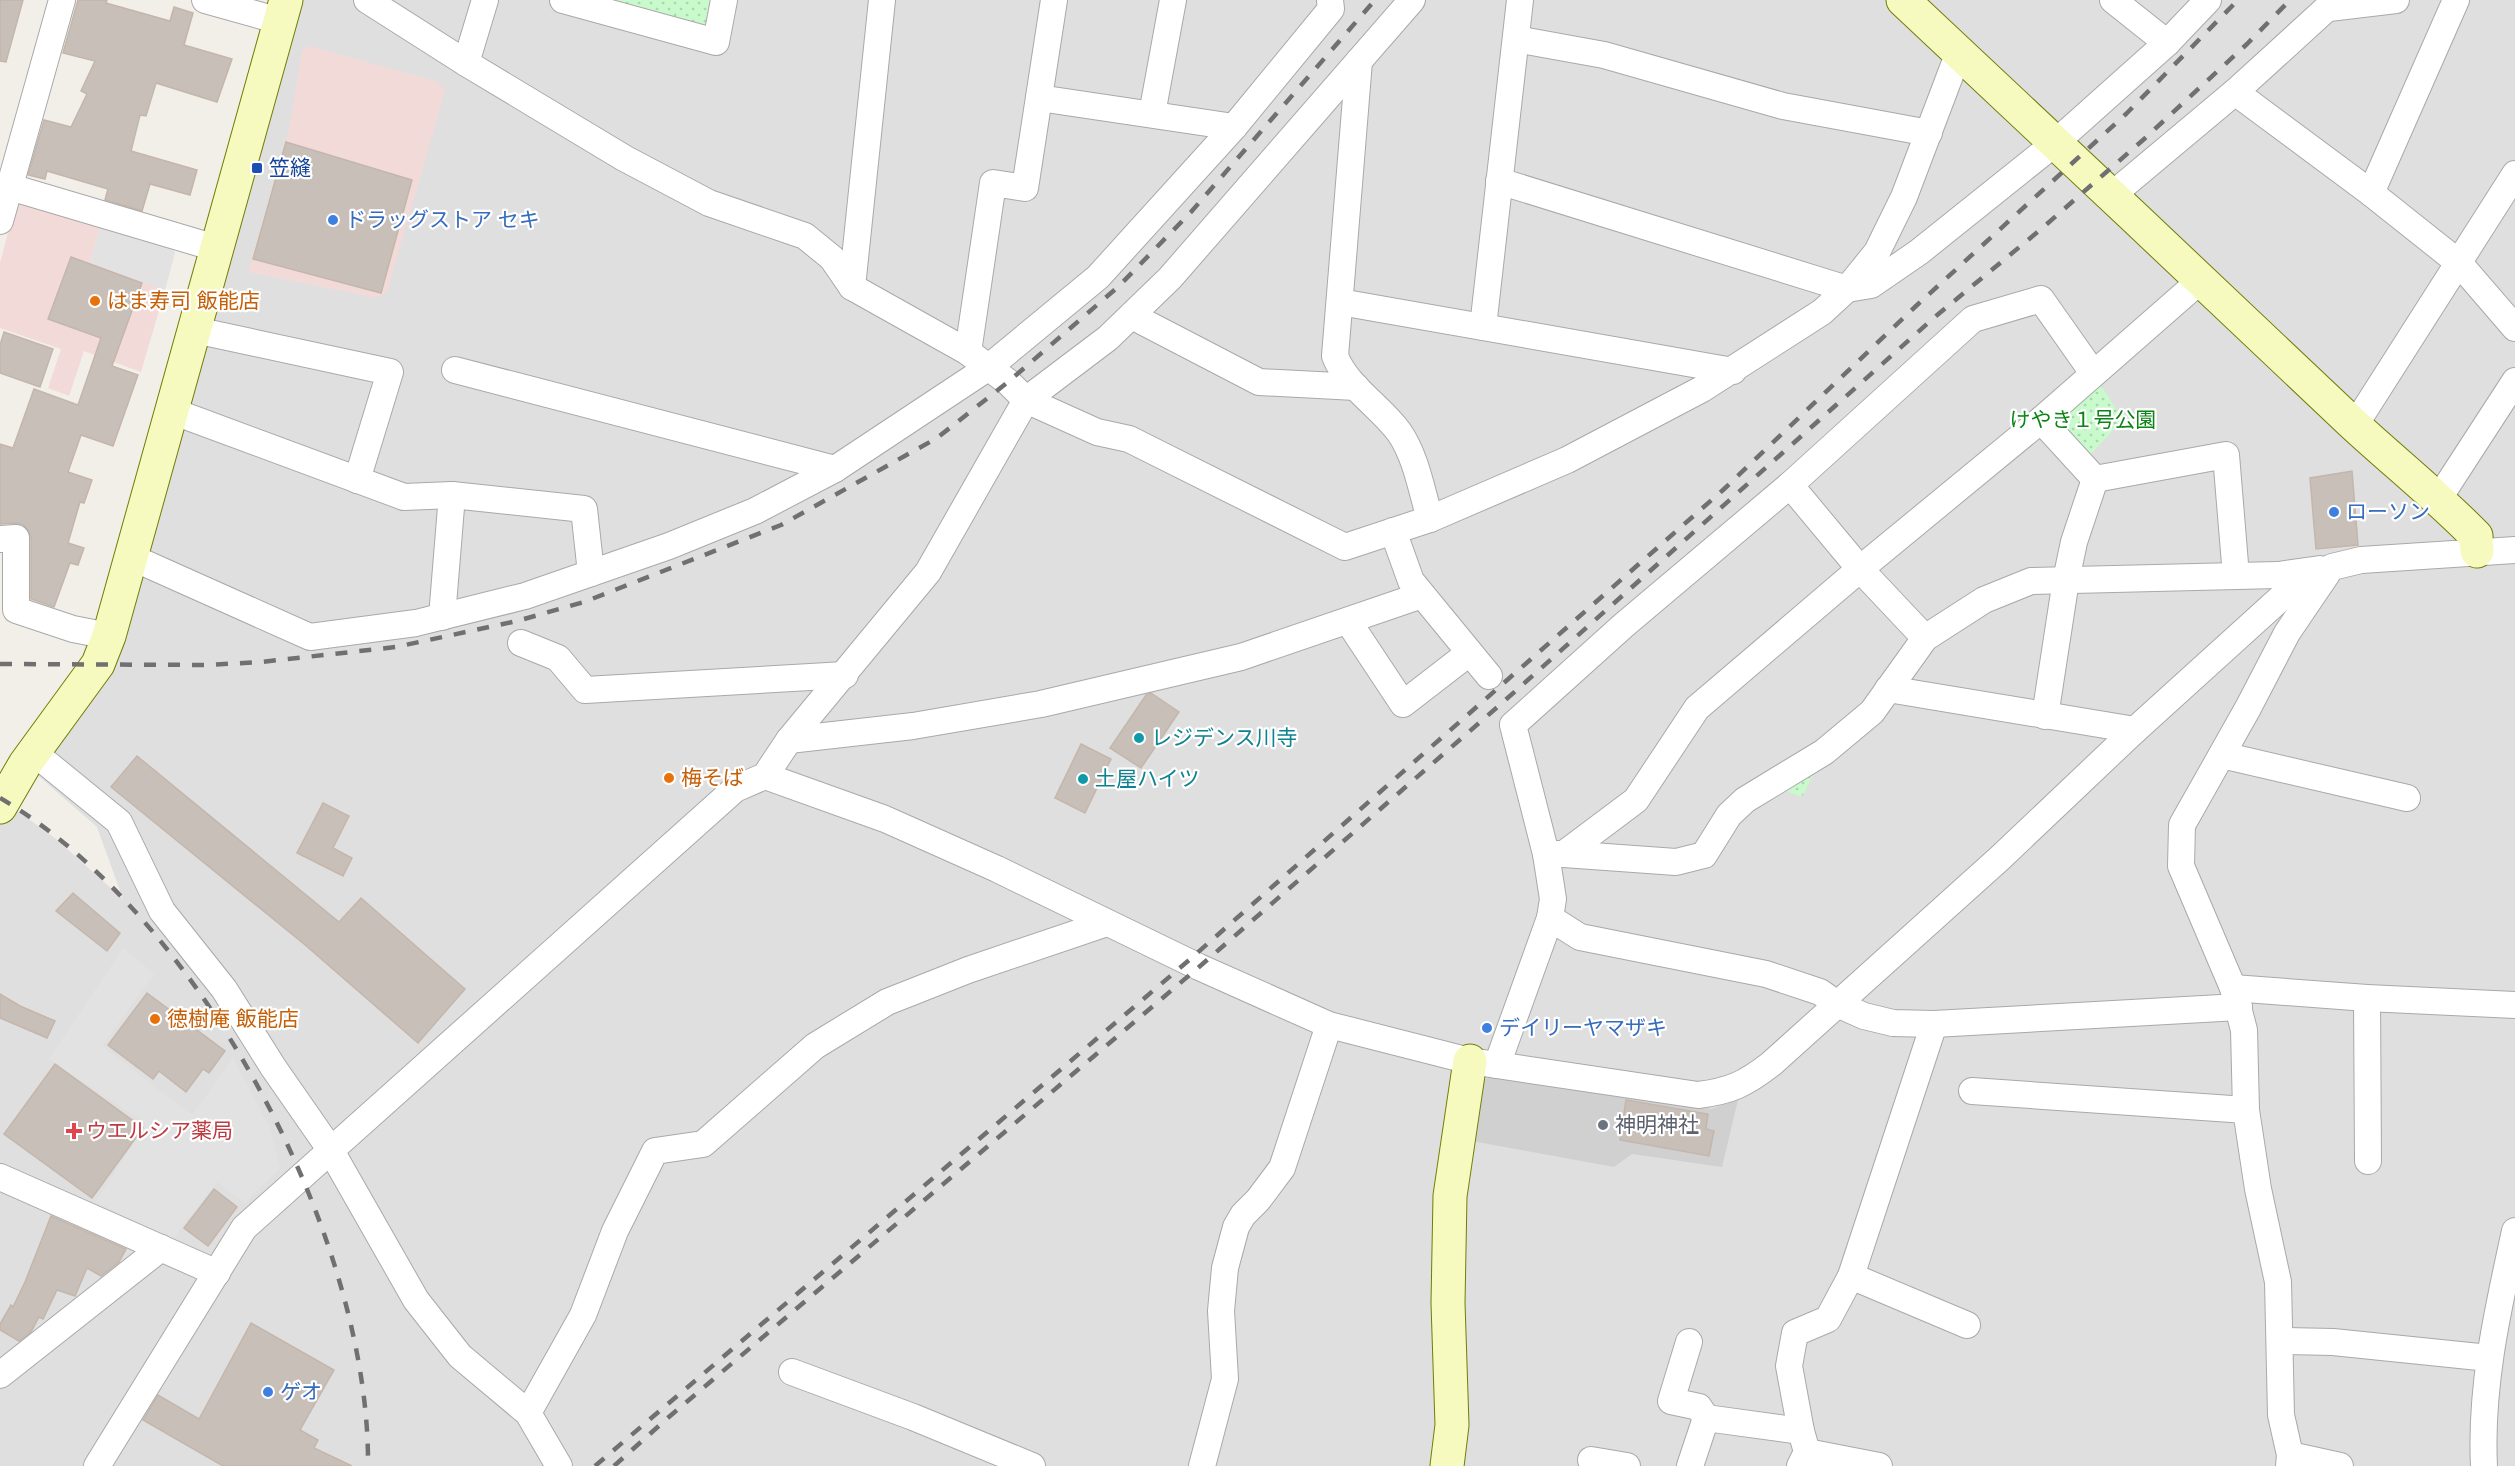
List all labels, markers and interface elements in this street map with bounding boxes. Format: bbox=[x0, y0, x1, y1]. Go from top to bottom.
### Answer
place label: 笠縫 bbox=[269, 156, 311, 179]
marker: 笠縫 bbox=[250, 161, 264, 175]
place label: ドラッグストア セキ bbox=[345, 208, 540, 231]
marker: ドラッグストア セキ bbox=[326, 213, 340, 227]
place label: はま寿司 飯能店 bbox=[107, 289, 260, 312]
marker: はま寿司 飯能店 bbox=[88, 294, 102, 308]
park label: けやき１号公園 bbox=[2010, 408, 2157, 431]
place label: ローソン bbox=[2346, 500, 2430, 523]
marker: ローソン bbox=[2327, 505, 2341, 519]
place label: レジデンス川寺 bbox=[1151, 726, 1298, 749]
marker: レジデンス川寺 bbox=[1132, 731, 1146, 745]
place label: 梅そば bbox=[681, 766, 744, 789]
place label: 土屋ハイツ bbox=[1095, 767, 1200, 790]
marker: 梅そば bbox=[662, 771, 676, 785]
marker: 土屋ハイツ bbox=[1076, 772, 1090, 786]
place label: 徳樹庵 飯能店 bbox=[167, 1007, 299, 1030]
marker: 徳樹庵 飯能店 bbox=[148, 1012, 162, 1026]
place label: デイリーヤマザキ bbox=[1499, 1016, 1667, 1039]
marker: デイリーヤマザキ bbox=[1480, 1021, 1494, 1035]
place label: 神明神社 bbox=[1615, 1113, 1699, 1136]
marker: 神明神社 bbox=[1596, 1118, 1610, 1132]
place label: ウエルシア薬局 bbox=[86, 1119, 233, 1142]
marker: ウエルシア薬局 bbox=[67, 1124, 81, 1138]
place label: ゲオ bbox=[280, 1380, 322, 1403]
marker: ゲオ bbox=[261, 1385, 275, 1399]

